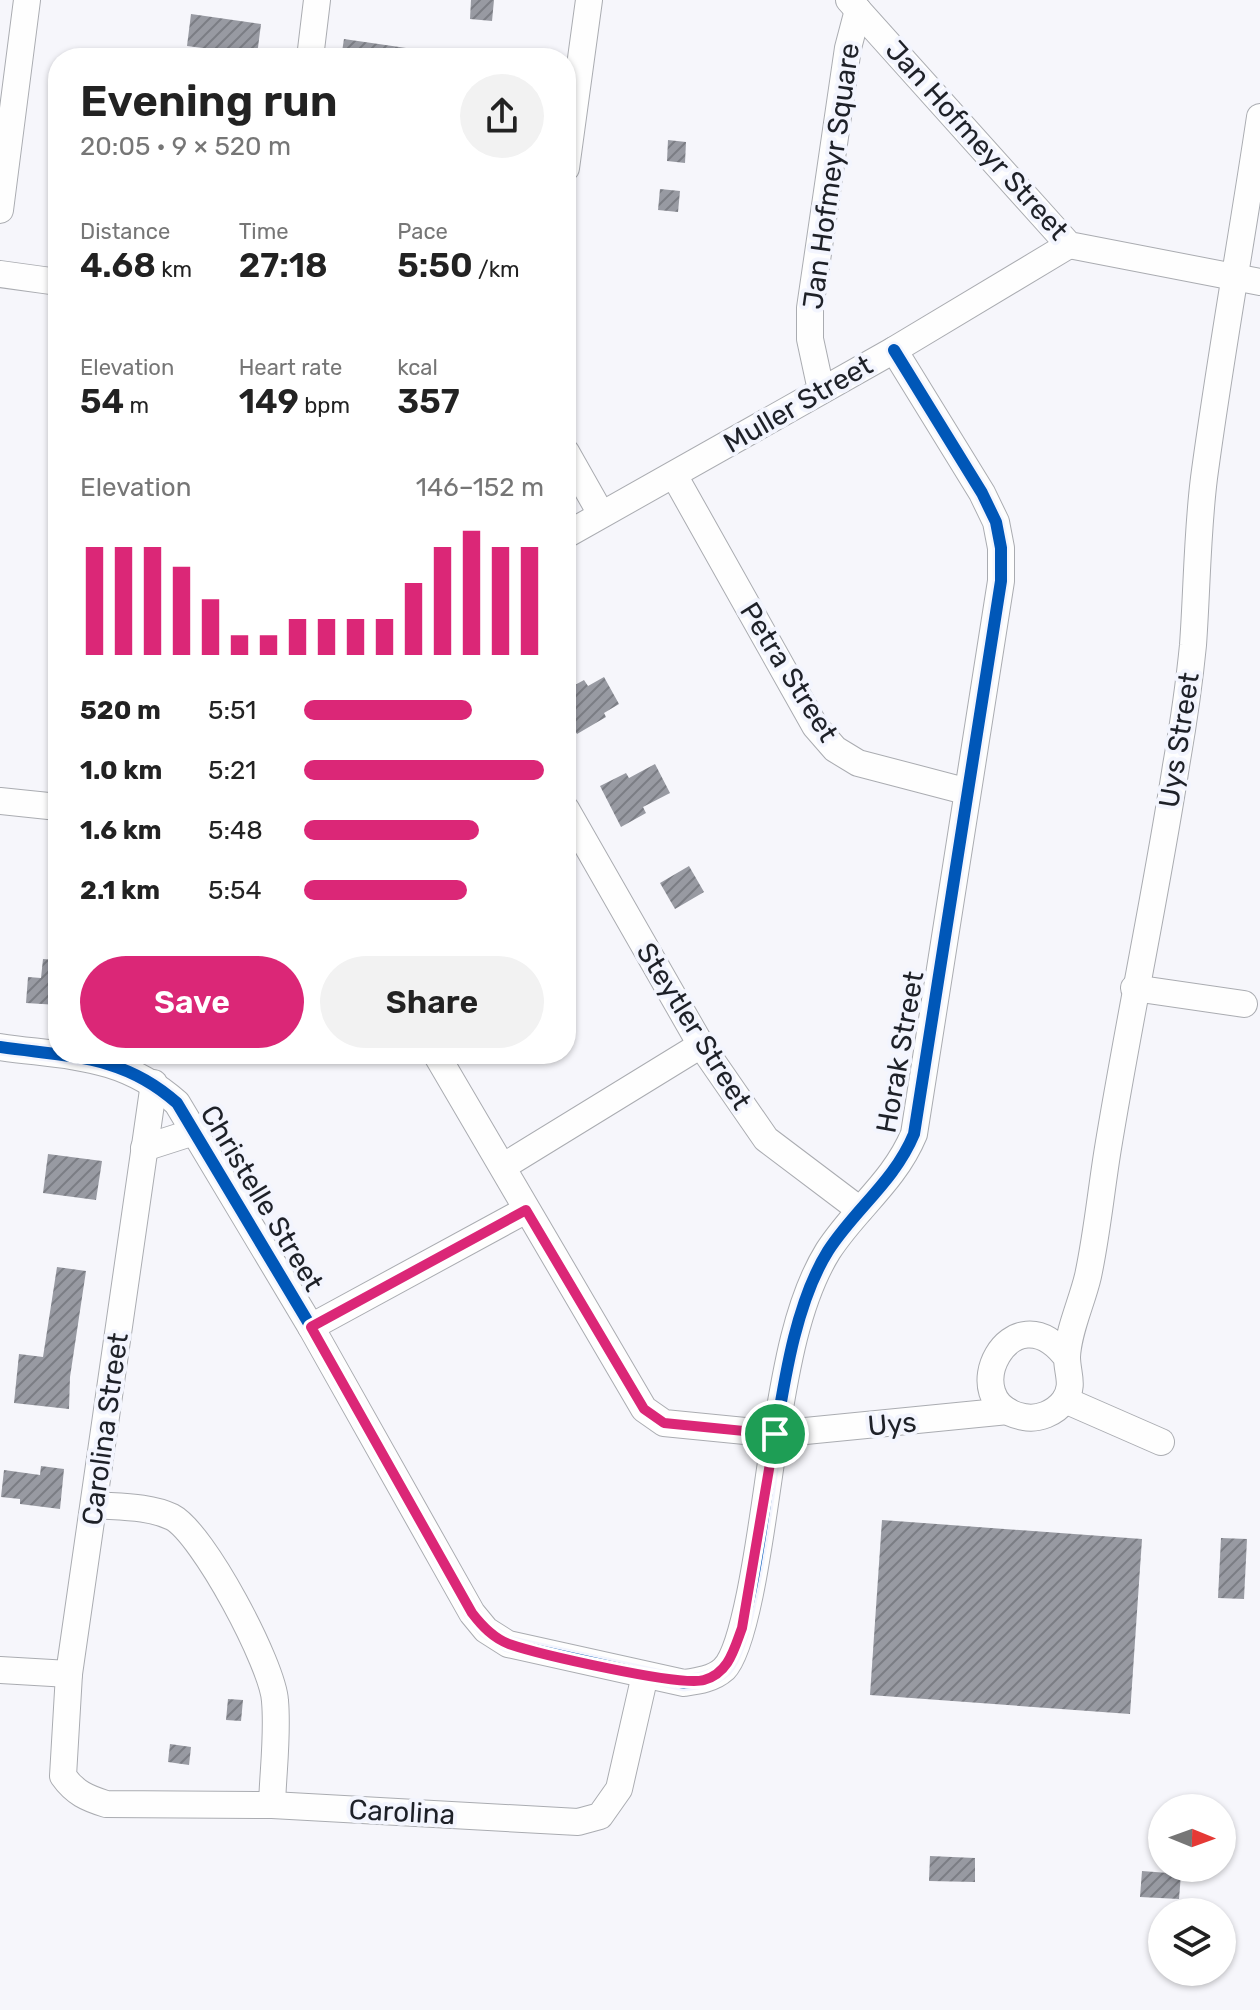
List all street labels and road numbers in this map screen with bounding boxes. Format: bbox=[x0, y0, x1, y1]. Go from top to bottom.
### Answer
street label: Jan Hofmeyr Street bbox=[879, 34, 1075, 247]
street label: Jan Hofmeyr Square bbox=[796, 41, 866, 311]
street label: Muller Street bbox=[718, 348, 878, 460]
street label: Petra Street bbox=[733, 596, 845, 748]
street label: Uys Street bbox=[1152, 670, 1206, 810]
street label: Steytler Street bbox=[630, 937, 758, 1115]
street label: Horak Street bbox=[870, 968, 930, 1136]
street label: Christelle Street bbox=[193, 1099, 331, 1297]
street label: Carolina Street bbox=[75, 1330, 135, 1528]
street label: Uys bbox=[866, 1405, 918, 1443]
street label: Carolina bbox=[348, 1793, 456, 1831]

